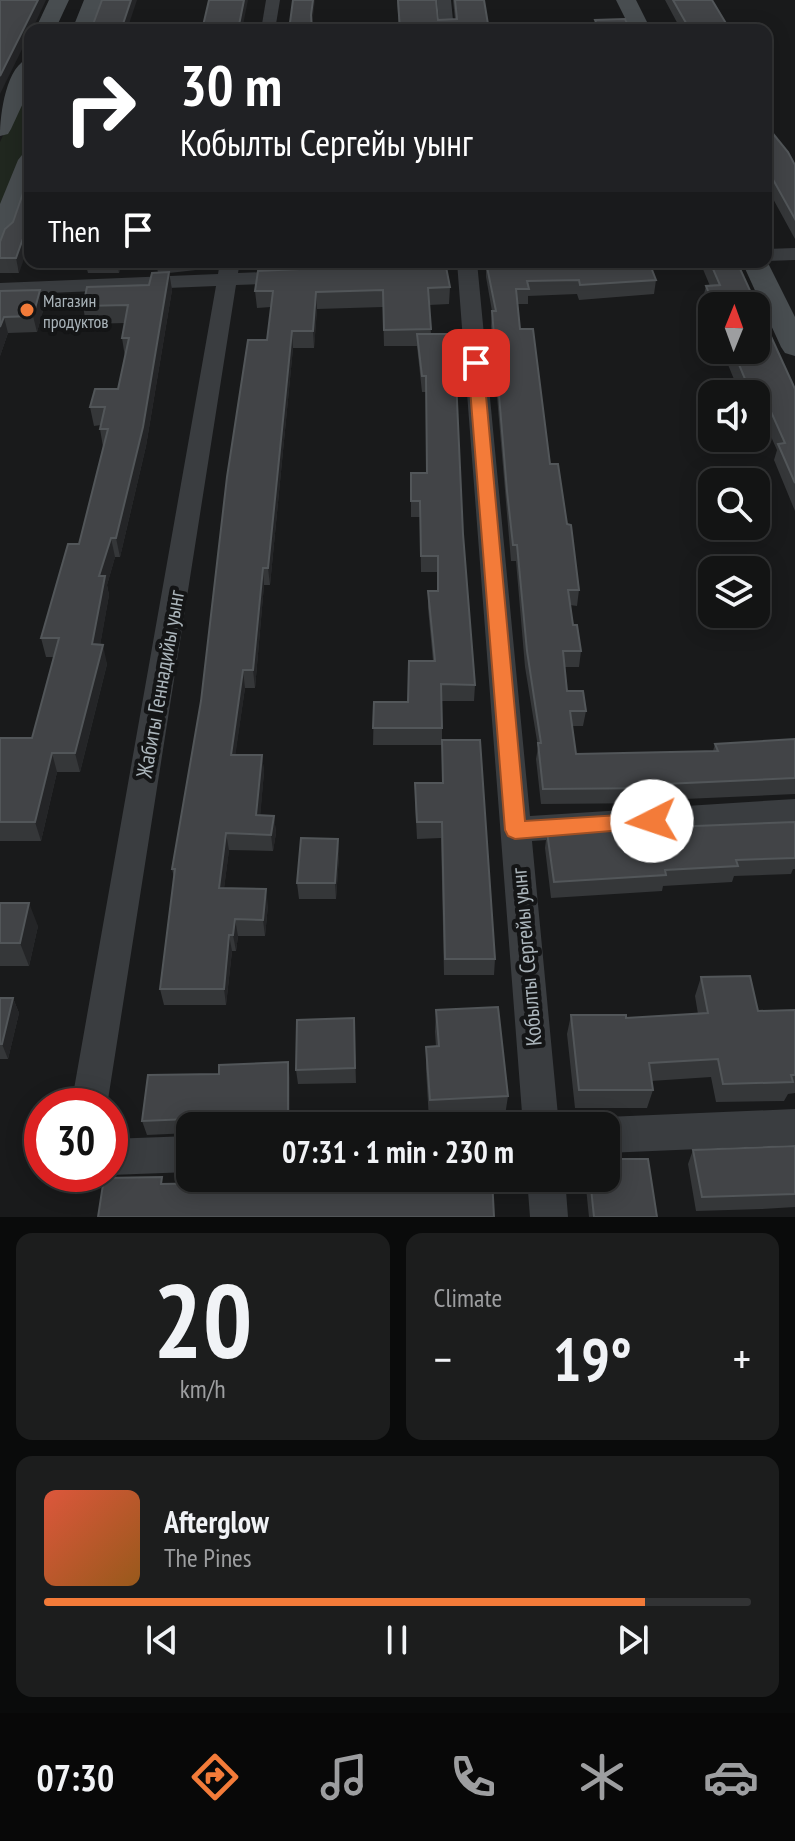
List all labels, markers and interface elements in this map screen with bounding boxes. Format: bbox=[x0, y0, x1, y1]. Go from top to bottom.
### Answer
text: 30 m bbox=[180, 49, 282, 121]
icon: right bbox=[48, 56, 152, 160]
text: Кобылты Сергейы уынг bbox=[180, 119, 473, 166]
icon: arrive bbox=[116, 208, 160, 252]
text: Then bbox=[48, 211, 100, 250]
place label: Магазин продуктов bbox=[43, 289, 109, 333]
north arrow bbox=[698, 292, 770, 364]
map controls bbox=[698, 292, 770, 628]
marker: Магазин продуктов bbox=[18, 301, 36, 319]
pin bbox=[442, 329, 510, 397]
icon: arrive bbox=[454, 341, 498, 385]
button: sound bbox=[698, 380, 770, 452]
button: search bbox=[698, 468, 770, 540]
button: layers bbox=[698, 556, 770, 628]
street label: Жабиты Геннадийы уынг bbox=[130, 587, 190, 781]
position arrow bbox=[610, 779, 694, 863]
street label: Кобылты Сергейы уынг bbox=[504, 866, 548, 1047]
speed limit sign: 30 bbox=[24, 1088, 128, 1192]
text: 07:31 · 1 min · 230 m bbox=[282, 1132, 514, 1171]
text: 20 bbox=[153, 1252, 252, 1387]
text: Climate bbox=[434, 1281, 502, 1314]
text: 19° bbox=[553, 1320, 632, 1398]
text: − bbox=[434, 1330, 452, 1387]
text: + bbox=[733, 1330, 751, 1387]
text: km/h bbox=[180, 1372, 226, 1405]
text: Afterglow bbox=[164, 1502, 269, 1541]
text: The Pines bbox=[164, 1541, 252, 1574]
icon: previous bbox=[140, 1618, 184, 1662]
icon: pause bbox=[375, 1618, 419, 1662]
icon: next bbox=[611, 1618, 655, 1662]
icon: directions bbox=[187, 1749, 243, 1805]
icon: music bbox=[316, 1749, 372, 1805]
icon: phone bbox=[445, 1749, 501, 1805]
icon: climate bbox=[574, 1749, 630, 1805]
icon: car bbox=[703, 1749, 759, 1805]
text: 07:30 bbox=[36, 1754, 114, 1801]

